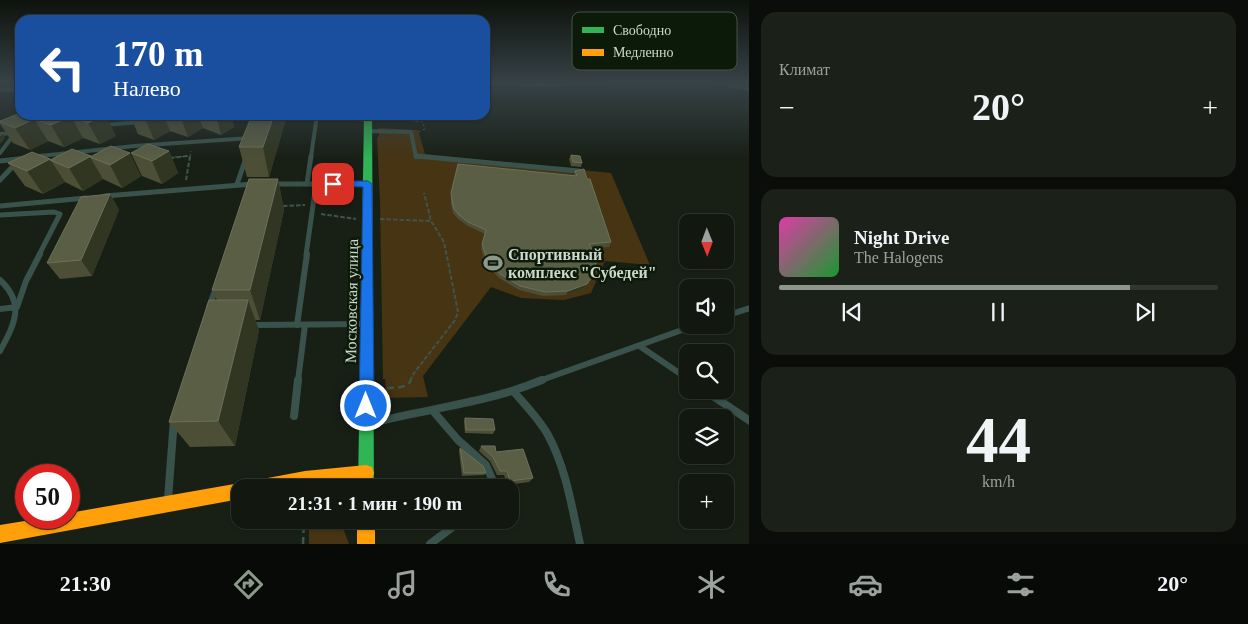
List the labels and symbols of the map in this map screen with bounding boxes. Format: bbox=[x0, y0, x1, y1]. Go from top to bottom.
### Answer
legend bbox=[572, 12, 737, 70]
text: Свободно bbox=[613, 23, 671, 38]
text: Медленно bbox=[613, 45, 674, 60]
pin bbox=[312, 163, 354, 205]
north arrow bbox=[679, 214, 734, 269]
street label: Московская улица bbox=[342, 239, 362, 363]
place label: Спортивный комплекс "Субедей" bbox=[508, 246, 657, 282]
sports icon: Спортивный комплекс "Субедей" bbox=[482, 252, 504, 274]
position arrow bbox=[339, 379, 391, 431]
speed limit sign: 50 bbox=[15, 464, 80, 529]

